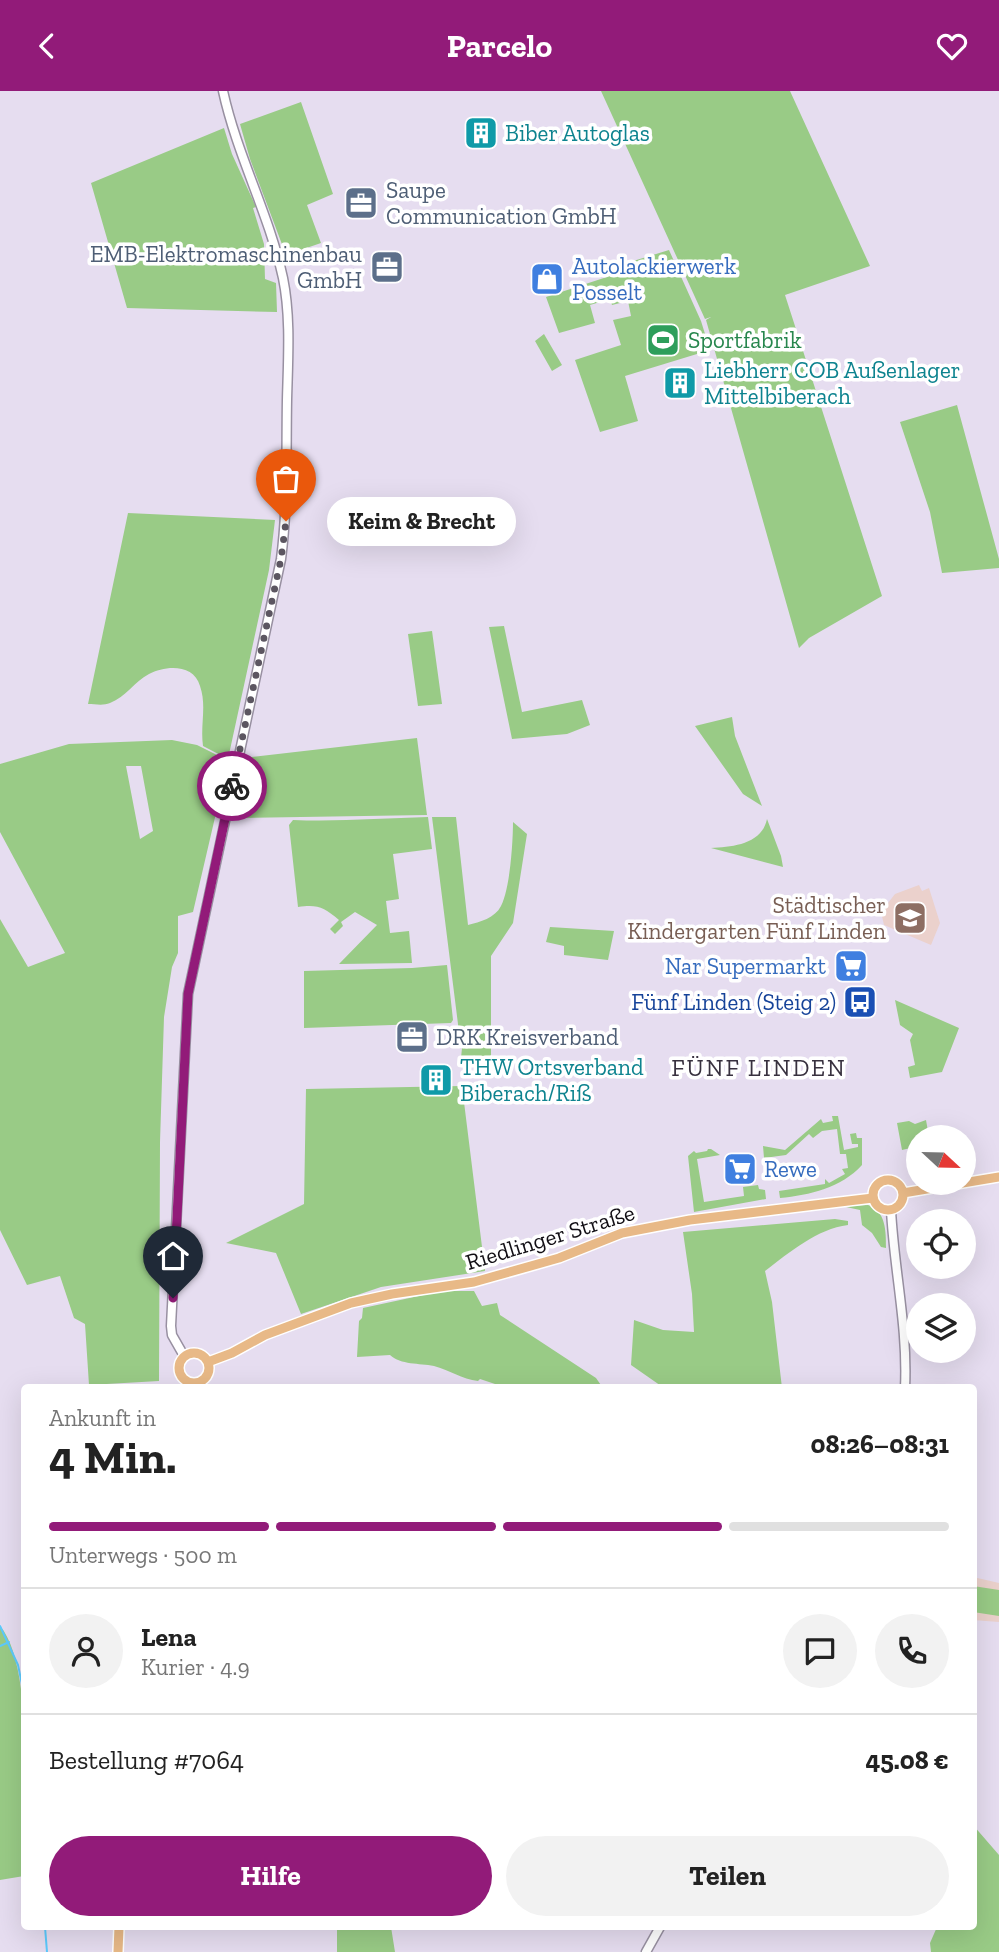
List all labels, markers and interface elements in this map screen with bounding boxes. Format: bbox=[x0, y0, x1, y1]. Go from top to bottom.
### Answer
icon: back bbox=[28, 27, 66, 65]
text: Parcelo bbox=[447, 27, 552, 65]
icon: heart bbox=[933, 27, 971, 65]
building icon: Biber Autoglas bbox=[462, 114, 500, 152]
place label: Biber Autoglas bbox=[505, 119, 650, 147]
place label: Saupe Communication GmbH bbox=[386, 176, 617, 230]
office icon: Saupe Communication GmbH bbox=[342, 184, 380, 222]
place label: EMB-Elektromaschinenbau GmbH bbox=[90, 240, 362, 294]
office icon: EMB-Elektromaschinenbau GmbH bbox=[368, 248, 406, 286]
place label: Autolackierwerk Posselt bbox=[572, 252, 736, 306]
shop icon: Autolackierwerk Posselt bbox=[528, 260, 566, 298]
sports icon: Sportfabrik bbox=[644, 321, 682, 359]
place label: Sportfabrik bbox=[688, 326, 802, 354]
place label: Liebherr COB Außenlager Mittelbiberach bbox=[704, 356, 960, 410]
building icon: Liebherr COB Außenlager Mittelbiberach bbox=[661, 364, 699, 402]
pin bbox=[256, 449, 316, 521]
icon: bag bbox=[267, 460, 305, 498]
callout: Keim & Brecht bbox=[328, 497, 517, 545]
text: Keim & Brecht bbox=[348, 507, 495, 535]
courier bbox=[197, 751, 267, 821]
icon: bike bbox=[213, 767, 251, 805]
place label: Städtischer Kindergarten Fünf Linden bbox=[627, 891, 886, 945]
school or university icon: Städtischer Kindergarten Fünf Linden bbox=[891, 899, 929, 937]
supermarket icon: Nar Supermarkt bbox=[832, 947, 870, 985]
place label: Nar Supermarkt bbox=[665, 952, 826, 980]
bus stop icon: Fünf Linden (Steig 2) bbox=[841, 983, 879, 1021]
place label: Fünf Linden (Steig 2) bbox=[631, 988, 836, 1016]
office icon: DRK Kreisverband bbox=[393, 1018, 431, 1056]
place label: DRK Kreisverband bbox=[436, 1023, 619, 1051]
place label: THW Ortsverband Biberach/Riß bbox=[460, 1053, 644, 1107]
district label: FÜNF LINDEN bbox=[671, 1053, 847, 1082]
building icon: THW Ortsverband Biberach/Riß bbox=[417, 1061, 455, 1099]
north arrow bbox=[906, 1125, 976, 1195]
map controls bbox=[906, 1125, 976, 1363]
supermarket icon: Rewe bbox=[721, 1150, 759, 1188]
place label: Rewe bbox=[764, 1155, 817, 1183]
street label: Riedlinger Straße bbox=[462, 1198, 638, 1276]
button: locate bbox=[906, 1209, 976, 1279]
pin bbox=[143, 1226, 203, 1298]
icon: home bbox=[154, 1237, 192, 1275]
button: layers bbox=[906, 1293, 976, 1363]
text: Ankunft in bbox=[49, 1404, 156, 1432]
text: 08:26–08:31 bbox=[811, 1428, 949, 1460]
text: 4 Min. bbox=[49, 1430, 176, 1485]
text: Unterwegs · 500 m bbox=[49, 1541, 237, 1569]
button: person bbox=[49, 1614, 123, 1688]
button: chat bbox=[783, 1614, 857, 1688]
button: phone bbox=[875, 1614, 949, 1688]
text: Lena bbox=[141, 1621, 197, 1653]
text: Kurier · 4.9 bbox=[141, 1653, 250, 1681]
text: Bestellung #7064 bbox=[49, 1744, 244, 1776]
text: 45.08 € bbox=[865, 1744, 949, 1776]
button: Hilfe bbox=[49, 1836, 492, 1916]
button: Teilen bbox=[506, 1836, 949, 1916]

